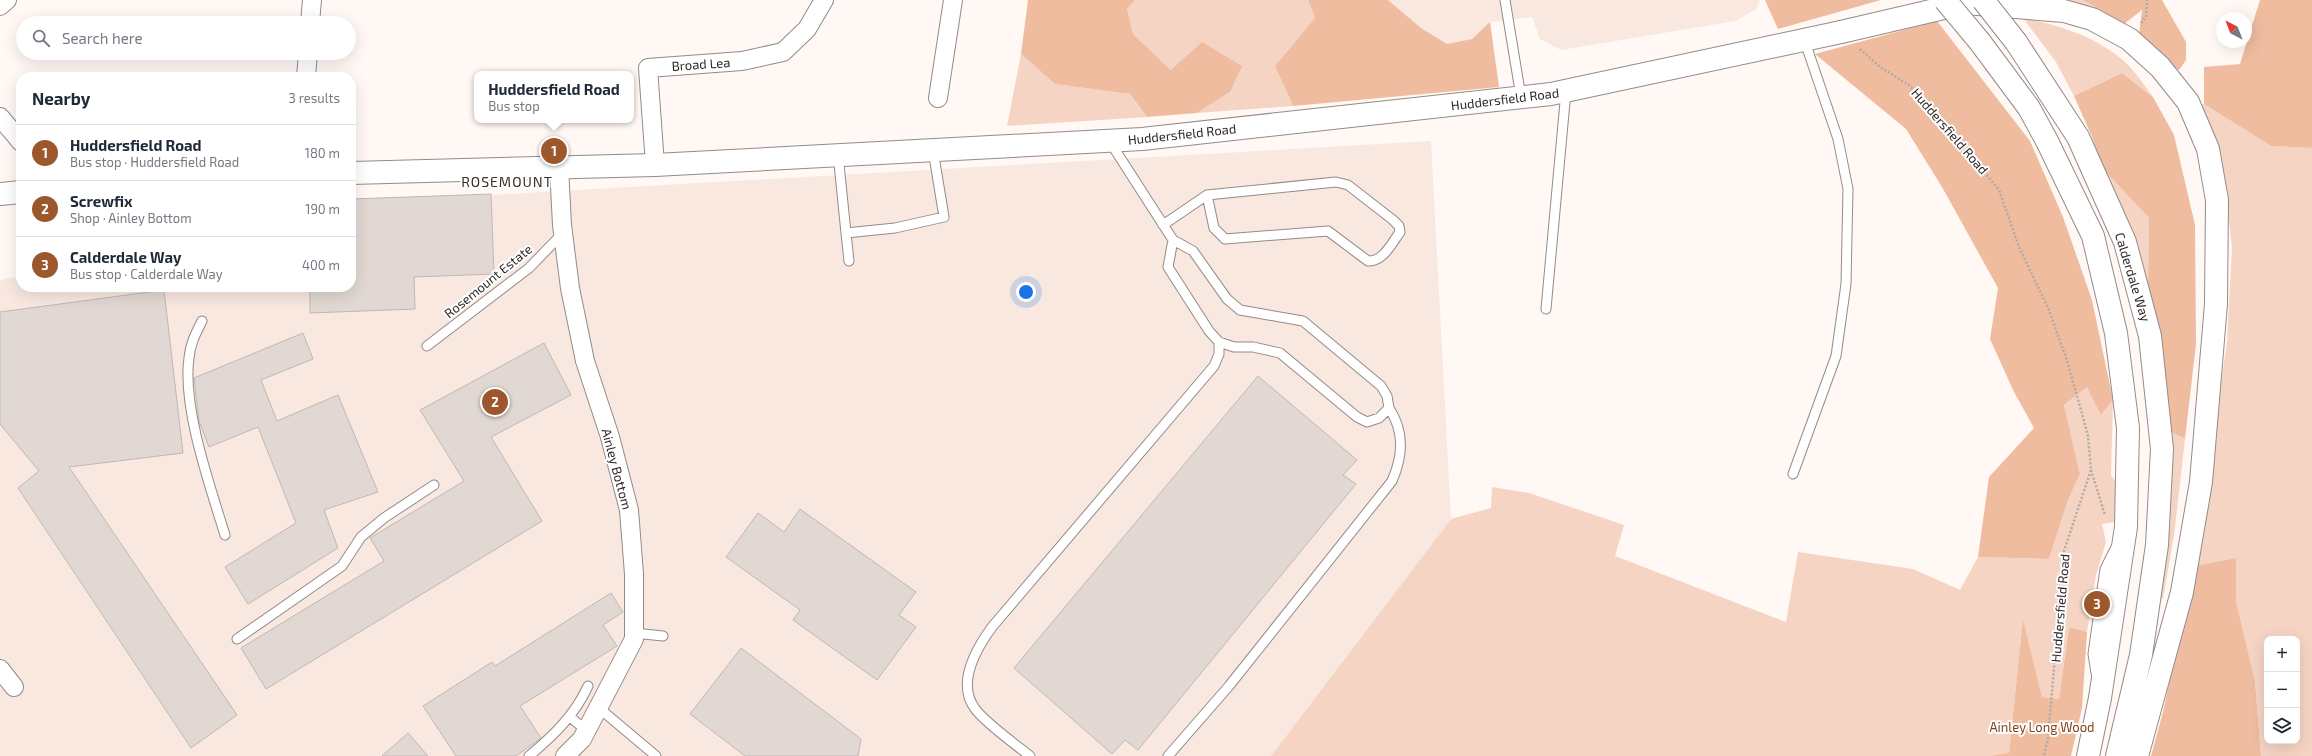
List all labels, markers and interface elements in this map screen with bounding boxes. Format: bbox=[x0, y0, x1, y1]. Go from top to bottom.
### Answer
north arrow bbox=[2216, 12, 2252, 48]
search box bbox=[16, 16, 356, 60]
icon: search bbox=[30, 27, 52, 49]
text: Search here bbox=[62, 29, 143, 47]
street label: Broad Lea bbox=[671, 54, 731, 74]
popup bbox=[474, 71, 634, 123]
text: Huddersfield Road bbox=[488, 80, 620, 98]
street label: Huddersfield Road bbox=[1450, 84, 1560, 114]
street label: Huddersfield Road bbox=[1908, 85, 1992, 177]
text: Nearby bbox=[32, 88, 90, 108]
text: 3 results bbox=[289, 90, 340, 106]
text: Bus stop bbox=[488, 98, 540, 114]
street label: Huddersfield Road bbox=[1127, 120, 1237, 148]
text: Huddersfield Road bbox=[70, 136, 202, 154]
pin: 1 bbox=[541, 136, 567, 166]
text: 1 bbox=[42, 145, 48, 161]
text: 180 m bbox=[305, 145, 340, 161]
text: Bus stop · Huddersfield Road bbox=[70, 154, 239, 170]
district label: ROSEMOUNT bbox=[461, 173, 553, 190]
text: Screwfix bbox=[70, 192, 132, 210]
text: 2 bbox=[41, 201, 49, 217]
text: 190 m bbox=[305, 201, 340, 217]
text: Shop · Ainley Bottom bbox=[70, 210, 192, 226]
street label: Calderdale Way bbox=[2112, 231, 2154, 324]
street label: Rosemount Estate bbox=[441, 241, 535, 321]
text: Calderdale Way bbox=[70, 248, 182, 266]
text: 3 bbox=[41, 257, 49, 273]
text: 400 m bbox=[302, 257, 340, 273]
text: Bus stop · Calderdale Way bbox=[70, 266, 223, 282]
your location bbox=[1016, 282, 1036, 302]
pin: 2 bbox=[482, 387, 508, 417]
street label: Ainley Bottom bbox=[598, 427, 636, 511]
street label: Huddersfield Road bbox=[2047, 553, 2073, 663]
pin: 3 bbox=[2084, 589, 2110, 619]
map controls bbox=[2264, 636, 2300, 744]
button: + bbox=[2264, 636, 2300, 672]
button: − bbox=[2264, 672, 2300, 708]
button: layers bbox=[2264, 708, 2300, 744]
park label: Ainley Long Wood bbox=[1989, 719, 2095, 735]

